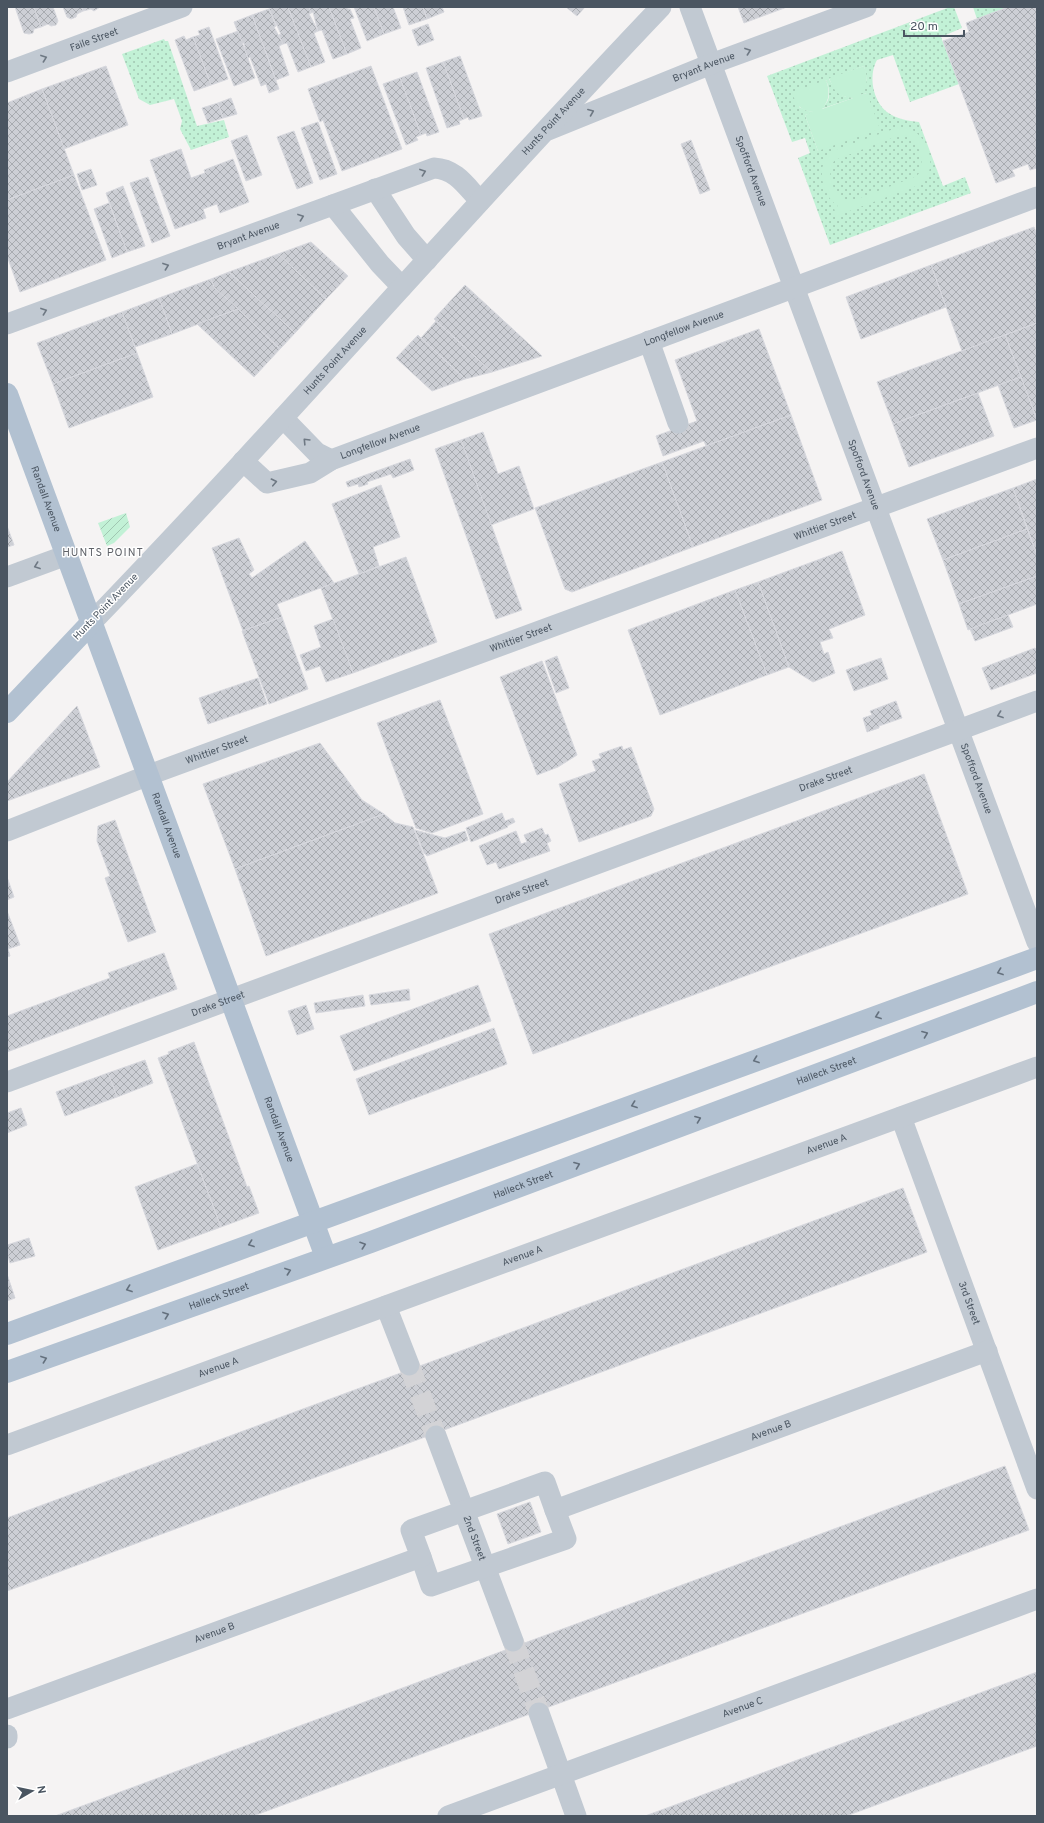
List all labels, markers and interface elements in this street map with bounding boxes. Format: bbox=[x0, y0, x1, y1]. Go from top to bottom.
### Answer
scale bar bbox=[904, 12, 964, 38]
text: 20 m bbox=[910, 19, 938, 35]
street label: Faile Street bbox=[68, 25, 120, 55]
one-way arrow bbox=[744, 47, 751, 55]
street label: Bryant Avenue bbox=[671, 49, 737, 85]
one-way arrow bbox=[40, 55, 47, 63]
street label: Hunts Point Avenue bbox=[519, 85, 588, 158]
one-way arrow bbox=[588, 109, 595, 117]
street label: Spofford Avenue bbox=[732, 134, 770, 208]
one-way arrow bbox=[420, 169, 427, 177]
one-way arrow bbox=[297, 213, 304, 221]
street label: Bryant Avenue bbox=[215, 218, 282, 253]
one-way arrow bbox=[162, 263, 169, 271]
one-way arrow bbox=[40, 307, 47, 315]
street label: Longfellow Avenue bbox=[642, 308, 726, 349]
street label: Hunts Point Avenue bbox=[301, 324, 370, 398]
street label: Longfellow Avenue bbox=[338, 421, 422, 462]
one-way arrow bbox=[303, 438, 310, 446]
street label: Spofford Avenue bbox=[845, 438, 883, 512]
street label: Randall Avenue bbox=[28, 464, 64, 534]
one-way arrow bbox=[270, 478, 277, 486]
street label: Whittier Street bbox=[792, 509, 858, 544]
district label: HUNTS POINT bbox=[62, 546, 144, 560]
one-way arrow bbox=[33, 561, 40, 569]
street label: Hunts Point Avenue bbox=[71, 571, 141, 643]
street label: Whittier Street bbox=[488, 621, 554, 655]
one-way arrow bbox=[997, 710, 1004, 718]
street label: Whittier Street bbox=[184, 732, 250, 767]
street label: Spofford Avenue bbox=[957, 741, 995, 816]
street label: Drake Street bbox=[797, 763, 855, 795]
street label: Randall Avenue bbox=[148, 791, 185, 860]
street label: Drake Street bbox=[493, 876, 551, 907]
one-way arrow bbox=[997, 967, 1004, 975]
street label: Drake Street bbox=[189, 988, 247, 1020]
one-way arrow bbox=[875, 1011, 882, 1020]
one-way arrow bbox=[921, 1030, 928, 1038]
street label: Halleck Street bbox=[795, 1054, 858, 1088]
one-way arrow bbox=[753, 1056, 760, 1064]
street label: Randall Avenue bbox=[261, 1095, 297, 1164]
one-way arrow bbox=[630, 1100, 637, 1108]
one-way arrow bbox=[695, 1115, 702, 1123]
street label: Avenue A bbox=[804, 1131, 849, 1158]
one-way arrow bbox=[573, 1161, 580, 1169]
street label: Halleck Street bbox=[491, 1168, 555, 1202]
one-way arrow bbox=[247, 1240, 254, 1248]
one-way arrow bbox=[360, 1241, 367, 1249]
street label: Avenue A bbox=[500, 1242, 545, 1269]
one-way arrow bbox=[285, 1268, 292, 1276]
street label: Halleck Street bbox=[187, 1280, 251, 1313]
street label: 3rd Street bbox=[955, 1280, 983, 1327]
one-way arrow bbox=[125, 1284, 132, 1293]
one-way arrow bbox=[162, 1311, 169, 1320]
street label: Avenue A bbox=[196, 1354, 240, 1381]
one-way arrow bbox=[40, 1355, 47, 1364]
street label: Avenue B bbox=[749, 1417, 793, 1444]
street label: 2nd Street bbox=[460, 1514, 489, 1563]
street label: Avenue B bbox=[192, 1619, 237, 1646]
street label: Avenue C bbox=[721, 1694, 765, 1721]
north arrow bbox=[12, 1771, 52, 1811]
text: N bbox=[33, 1785, 48, 1795]

